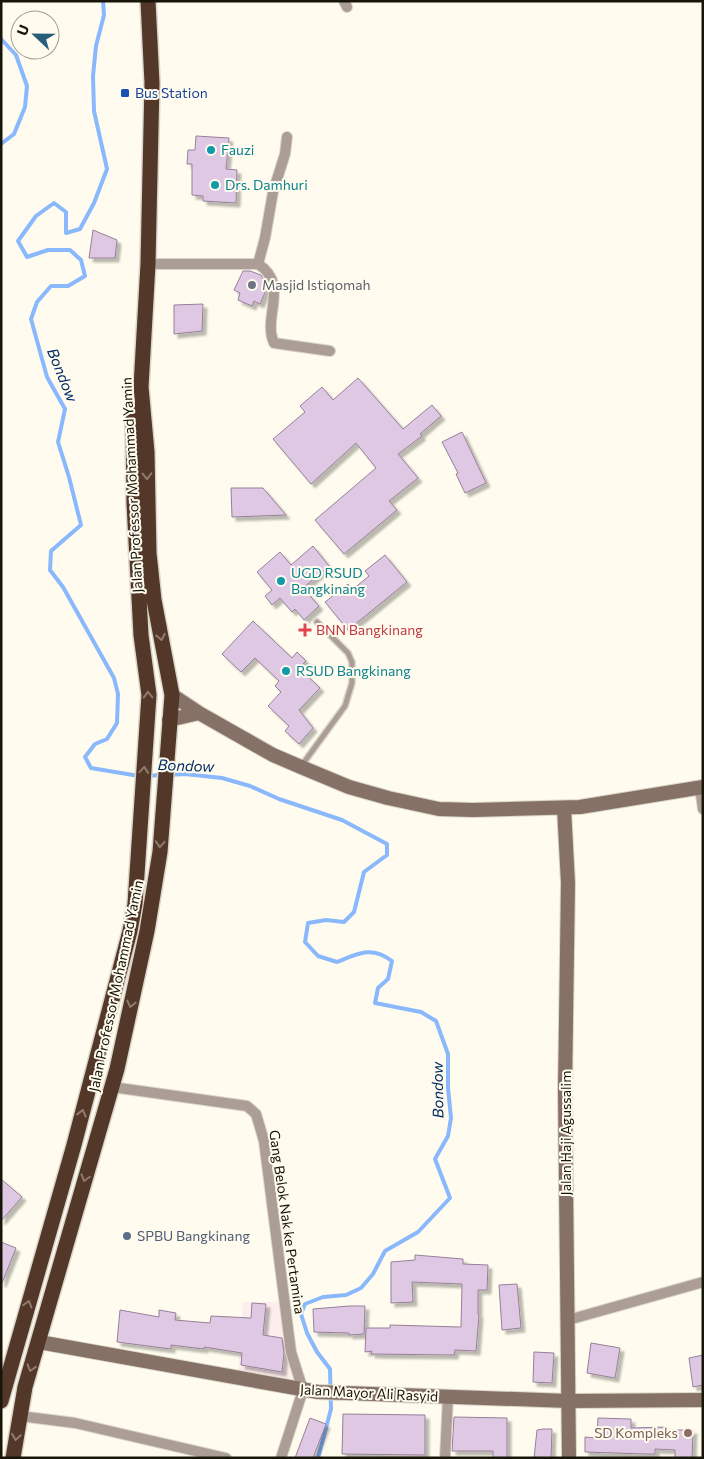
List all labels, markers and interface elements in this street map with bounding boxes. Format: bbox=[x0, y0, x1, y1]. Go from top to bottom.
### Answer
north arrow bbox=[10, 10, 60, 60]
text: U bbox=[13, 22, 32, 38]
place label: Bus Station bbox=[135, 84, 208, 101]
marker: Bus Station bbox=[119, 87, 131, 99]
place label: Fauzi bbox=[221, 141, 254, 158]
marker: Fauzi bbox=[205, 144, 217, 156]
place label: Drs. Damhuri bbox=[225, 176, 308, 193]
marker: Drs. Damhuri bbox=[209, 179, 221, 191]
place label: Masjid Istiqomah bbox=[262, 276, 371, 293]
marker: Masjid Istiqomah bbox=[246, 279, 258, 291]
water label: Bondow bbox=[44, 345, 82, 405]
street label: Jalan Professor Mohammad Yamin bbox=[117, 377, 146, 593]
one-way arrow bbox=[142, 472, 152, 480]
place label: UGD RSUD Bangkinang bbox=[291, 564, 366, 597]
marker: UGD RSUD Bangkinang bbox=[275, 575, 287, 587]
place label: BNN Bangkinang bbox=[316, 621, 423, 638]
marker: BNN Bangkinang bbox=[298, 623, 312, 637]
one-way arrow bbox=[156, 633, 166, 642]
place label: RSUD Bangkinang bbox=[296, 662, 411, 679]
marker: RSUD Bangkinang bbox=[280, 665, 292, 677]
one-way arrow bbox=[143, 691, 153, 699]
water label: Bondow bbox=[158, 755, 216, 775]
one-way arrow bbox=[139, 765, 150, 773]
one-way arrow bbox=[155, 841, 166, 849]
street label: Jalan Professor Mohammad Yamin bbox=[85, 879, 146, 1093]
one-way arrow bbox=[126, 1000, 137, 1009]
water label: Bondow bbox=[427, 1061, 446, 1118]
street label: Jalan Haji Agussalim bbox=[557, 1071, 574, 1195]
one-way arrow bbox=[76, 1109, 87, 1118]
street label: Gang Belok Nak ke Pertamina bbox=[266, 1129, 309, 1315]
one-way arrow bbox=[80, 1174, 91, 1183]
place label: SPBU Bangkinang bbox=[137, 1227, 250, 1244]
marker: SPBU Bangkinang bbox=[121, 1230, 133, 1242]
one-way arrow bbox=[23, 1300, 33, 1308]
one-way arrow bbox=[27, 1363, 37, 1372]
street label: Jalan Mayor Ali Rasyid bbox=[299, 1380, 439, 1405]
place label: SD Kompleks bbox=[594, 1424, 678, 1441]
marker: SD Kompleks bbox=[682, 1427, 694, 1439]
one-way arrow bbox=[12, 1432, 22, 1441]

